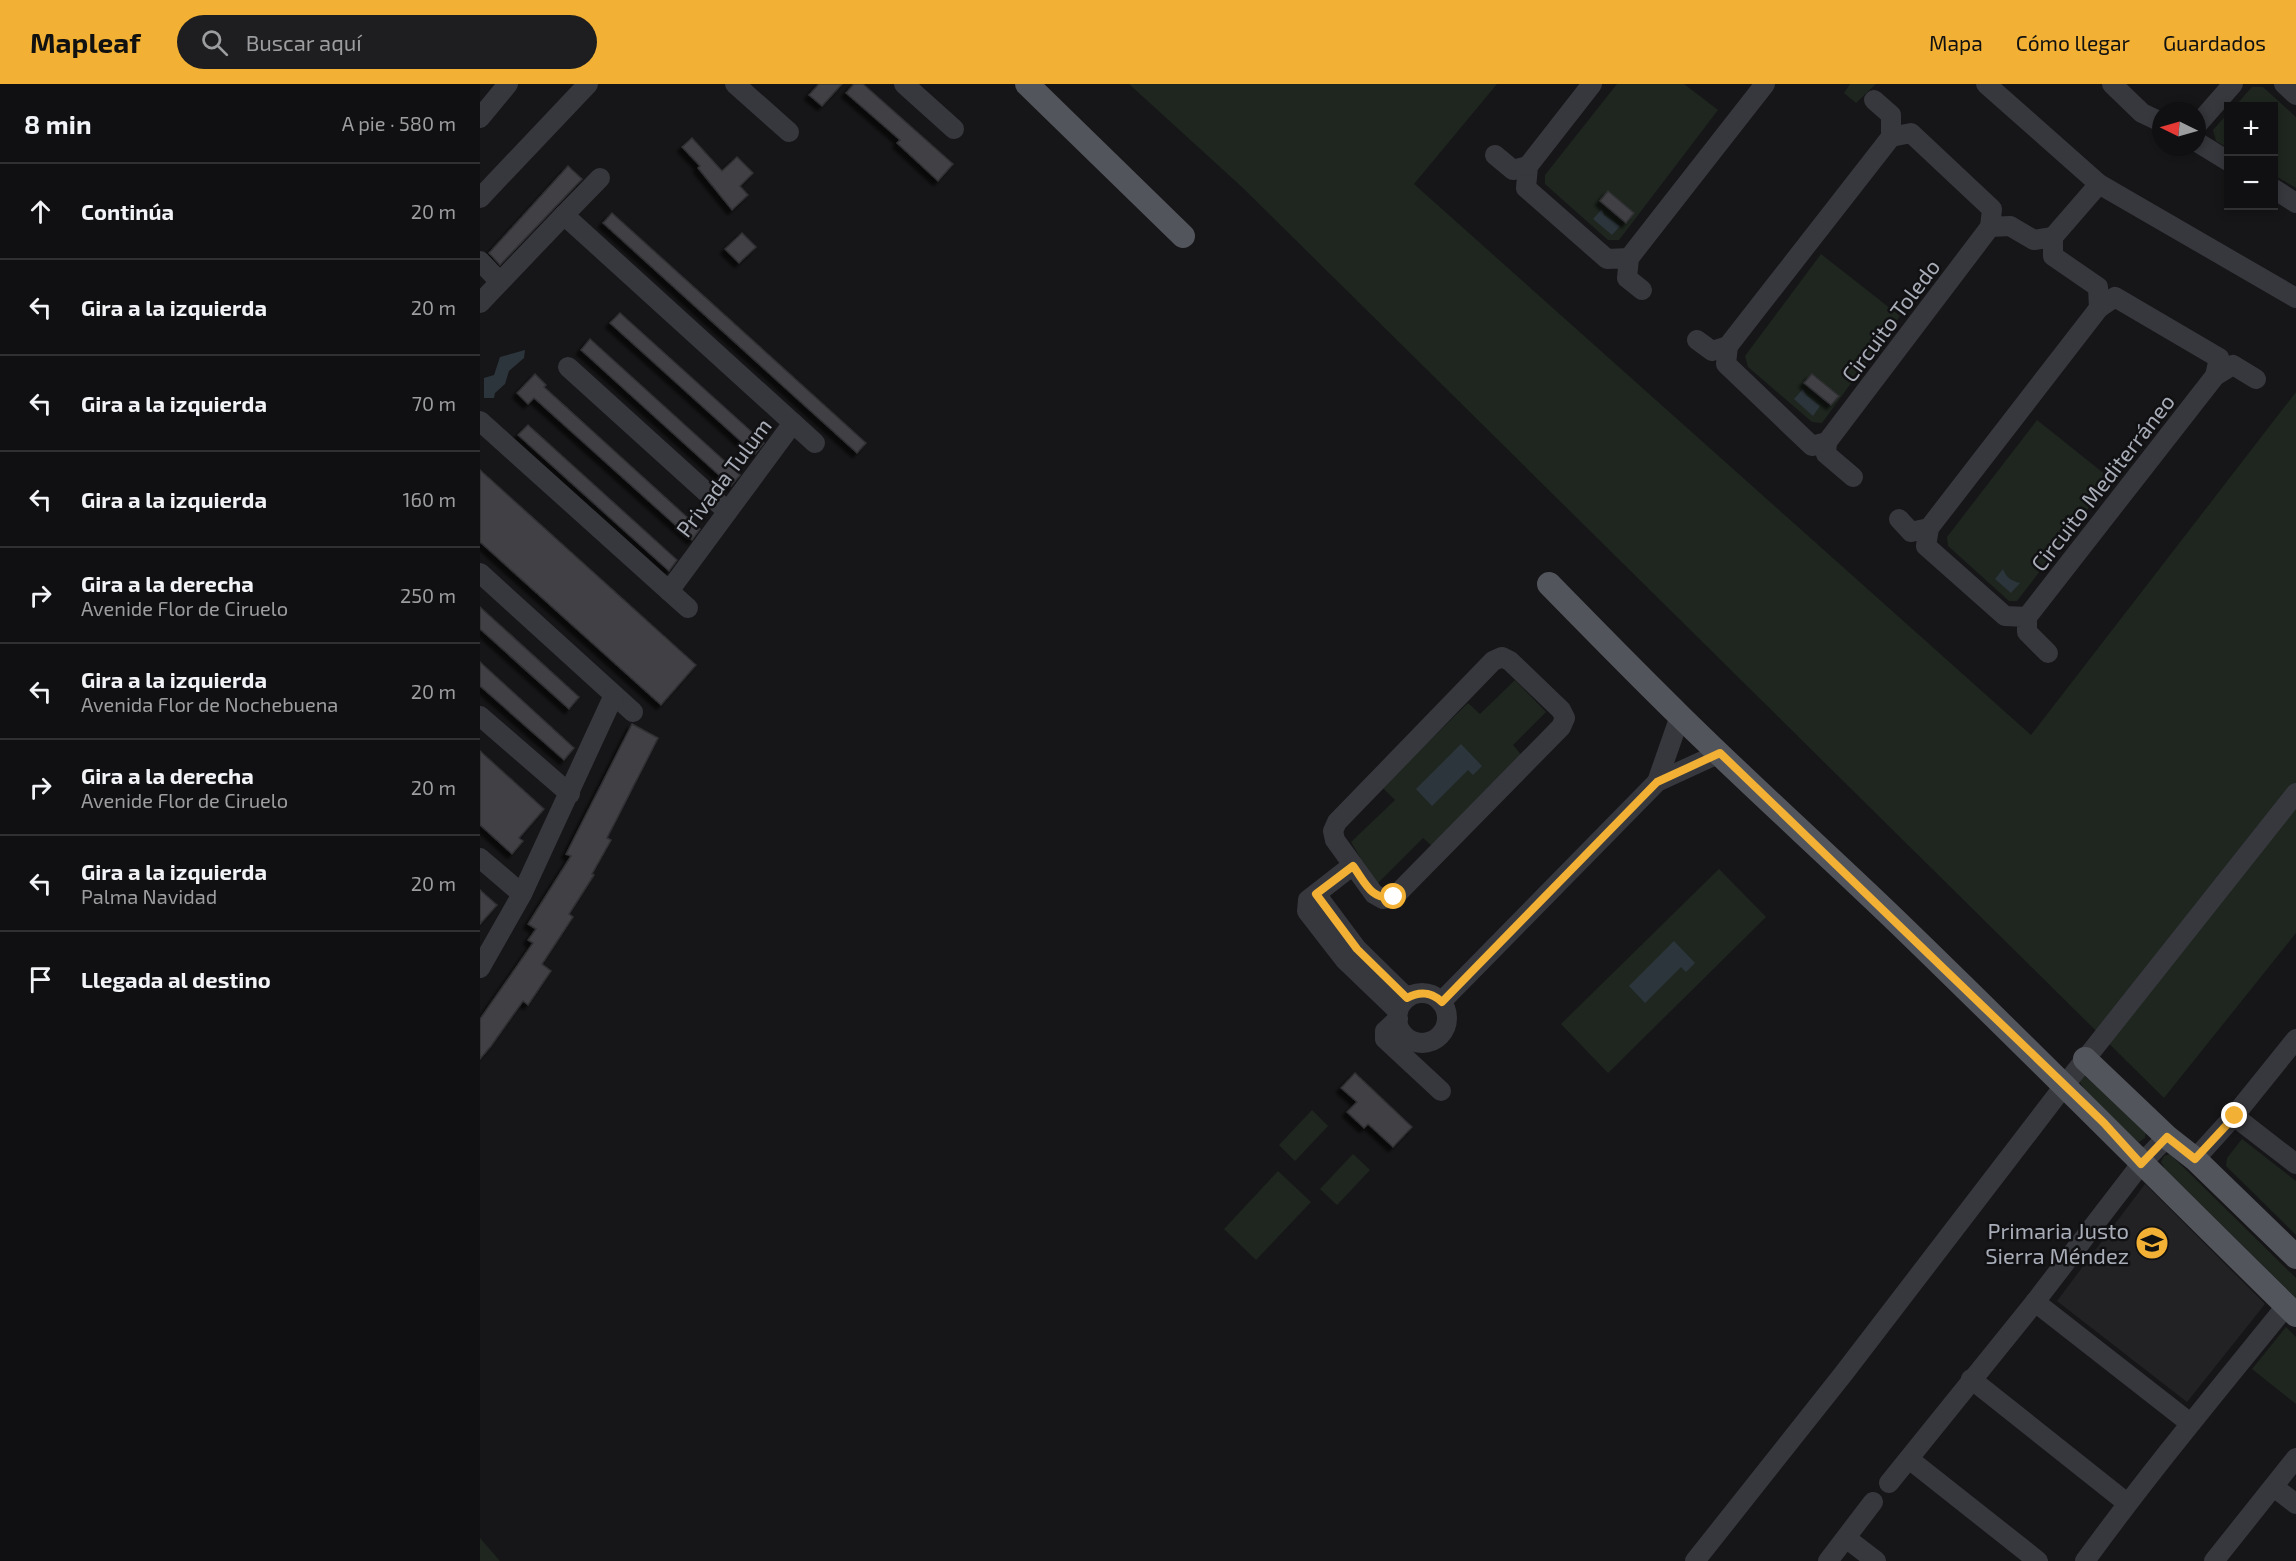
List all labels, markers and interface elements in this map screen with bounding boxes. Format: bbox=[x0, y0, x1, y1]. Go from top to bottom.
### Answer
search box bbox=[177, 15, 597, 69]
text: Mapleaf bbox=[30, 25, 141, 59]
icon: search bbox=[198, 26, 231, 59]
text: Buscar aquí bbox=[246, 29, 362, 55]
text: Mapa bbox=[1929, 30, 1983, 55]
text: Cómo llegar bbox=[2016, 30, 2130, 55]
text: Guardados bbox=[2163, 30, 2266, 55]
north arrow bbox=[2152, 102, 2206, 156]
map controls bbox=[2224, 102, 2278, 210]
button: + bbox=[2224, 102, 2278, 156]
text: 8 min bbox=[24, 108, 92, 139]
text: A pie · 580 m bbox=[342, 111, 456, 135]
button: − bbox=[2224, 156, 2278, 210]
icon: ahead bbox=[24, 195, 57, 228]
text: Continúa bbox=[81, 198, 174, 224]
text: 20 m bbox=[411, 199, 456, 223]
street label: Circuito Toledo bbox=[1835, 254, 1945, 386]
icon: left bbox=[24, 291, 57, 324]
text: Gira a la izquierda bbox=[81, 294, 267, 320]
text: 20 m bbox=[411, 295, 456, 319]
icon: left bbox=[24, 387, 57, 420]
street label: Circuito Mediterráneo bbox=[2025, 388, 2179, 576]
text: Gira a la izquierda bbox=[81, 390, 267, 416]
text: 70 m bbox=[412, 391, 456, 415]
street label: Privada Tulum bbox=[670, 413, 776, 541]
icon: left bbox=[24, 483, 57, 516]
text: Gira a la izquierda bbox=[81, 486, 267, 512]
text: 160 m bbox=[403, 487, 456, 511]
text: Gira a la derecha bbox=[81, 570, 254, 596]
icon: right bbox=[24, 579, 57, 612]
text: 250 m bbox=[400, 583, 456, 607]
text: Avenide Flor de Ciruelo bbox=[81, 596, 288, 620]
text: Gira a la izquierda bbox=[81, 666, 267, 692]
icon: left bbox=[24, 675, 57, 708]
text: 20 m bbox=[411, 679, 456, 703]
text: Avenida Flor de Nochebuena bbox=[81, 692, 338, 716]
text: Gira a la derecha bbox=[81, 762, 254, 788]
icon: right bbox=[24, 771, 57, 804]
text: 20 m bbox=[411, 775, 456, 799]
text: Avenide Flor de Ciruelo bbox=[81, 788, 288, 812]
text: Gira a la izquierda bbox=[81, 858, 267, 884]
icon: left bbox=[24, 867, 57, 900]
text: 20 m bbox=[411, 871, 456, 895]
route start bbox=[1380, 883, 1406, 909]
text: Palma Navidad bbox=[81, 884, 217, 908]
icon: arrive bbox=[24, 963, 57, 996]
text: Llegada al destino bbox=[81, 966, 271, 992]
route end bbox=[2221, 1102, 2247, 1128]
place label: Primaria Justo Sierra Méndez bbox=[1985, 1217, 2129, 1268]
school or university icon: Primaria Justo Sierra Méndez bbox=[2134, 1225, 2170, 1261]

